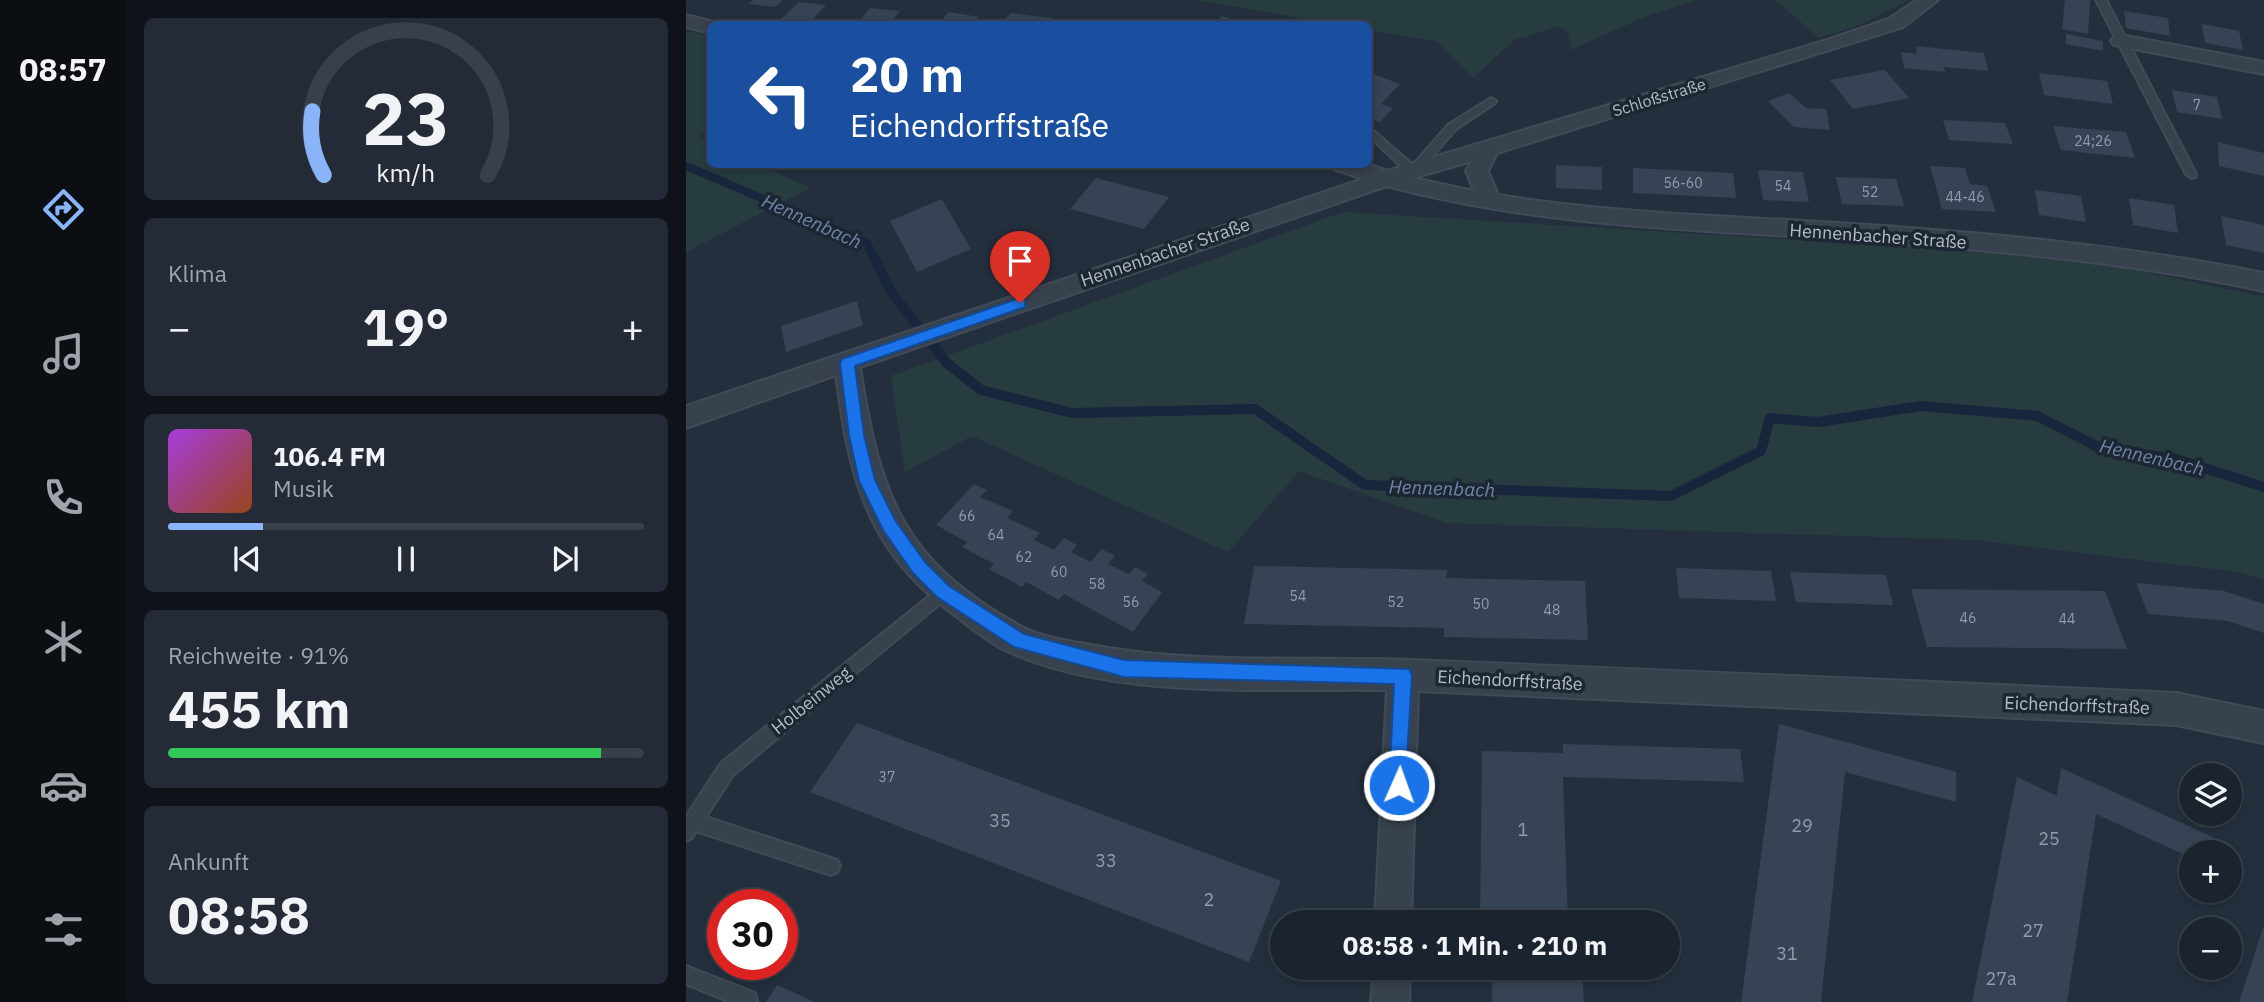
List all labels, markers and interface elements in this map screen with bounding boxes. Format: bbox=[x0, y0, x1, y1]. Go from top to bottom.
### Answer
text: 20 m bbox=[850, 42, 964, 105]
text: 08:57 bbox=[19, 48, 107, 90]
icon: left bbox=[735, 49, 826, 140]
text: 23 bbox=[362, 70, 450, 165]
street label: Schloßstraße bbox=[1610, 73, 1708, 121]
house number: 7 bbox=[2193, 96, 2201, 114]
text: Eichendorffstraße bbox=[850, 104, 1109, 146]
house number: 24;26 bbox=[2074, 132, 2112, 150]
text: km/h bbox=[377, 156, 435, 189]
house number: 56-60 bbox=[1663, 174, 1703, 192]
house number: 54 bbox=[1775, 177, 1791, 195]
house number: 52 bbox=[1862, 183, 1878, 201]
icon: directions bbox=[39, 185, 88, 234]
water label: Hennenbach bbox=[758, 188, 866, 254]
house number: 44-46 bbox=[1945, 188, 1985, 206]
street label: Hennenbacher Straße bbox=[1077, 212, 1253, 292]
street label: Hennenbacher Straße bbox=[1789, 218, 1967, 254]
pin bbox=[990, 231, 1050, 303]
icon: arrive bbox=[1001, 242, 1039, 280]
text: Klima bbox=[168, 258, 227, 288]
text: 19° bbox=[363, 293, 449, 360]
text: − bbox=[168, 303, 191, 352]
text: + bbox=[621, 303, 644, 352]
icon: music bbox=[39, 329, 88, 378]
water label: Hennenbach bbox=[2097, 433, 2207, 481]
text: 106.4 FM bbox=[273, 439, 386, 473]
icon: phone bbox=[39, 473, 88, 522]
text: Musik bbox=[273, 473, 334, 503]
water label: Hennenbach bbox=[1388, 474, 1496, 502]
house number: 66 bbox=[959, 507, 975, 525]
house number: 64 bbox=[988, 526, 1004, 544]
icon: previous bbox=[228, 540, 266, 578]
icon: pause bbox=[387, 540, 425, 578]
icon: next bbox=[546, 540, 584, 578]
house number: 62 bbox=[1016, 548, 1032, 566]
house number: 60 bbox=[1051, 563, 1067, 581]
house number: 58 bbox=[1089, 575, 1105, 593]
house number: 54 bbox=[1290, 587, 1306, 605]
house number: 56 bbox=[1123, 593, 1139, 611]
house number: 52 bbox=[1388, 593, 1404, 611]
house number: 50 bbox=[1473, 595, 1489, 613]
house number: 48 bbox=[1544, 601, 1560, 619]
house number: 46 bbox=[1960, 609, 1976, 627]
house number: 44 bbox=[2059, 610, 2075, 628]
icon: climate bbox=[39, 617, 88, 666]
text: Reichweite · 91% bbox=[168, 640, 349, 670]
street label: Holbeinweg bbox=[767, 661, 856, 739]
street label: Eichendorffstraße bbox=[1437, 665, 1583, 695]
text: 455 km bbox=[168, 675, 350, 742]
street label: Eichendorffstraße bbox=[2004, 691, 2150, 719]
position arrow bbox=[1362, 748, 1436, 822]
icon: car bbox=[39, 761, 88, 810]
map controls bbox=[2179, 763, 2242, 980]
button: layers bbox=[2179, 763, 2242, 826]
house number: 37 bbox=[879, 768, 895, 786]
house number: 35 bbox=[989, 809, 1011, 832]
house number: 29 bbox=[1791, 814, 1813, 837]
house number: 1 bbox=[1518, 818, 1528, 841]
house number: 25 bbox=[2038, 827, 2060, 850]
button: + bbox=[2179, 840, 2242, 903]
text: Ankunft bbox=[168, 846, 249, 876]
house number: 33 bbox=[1095, 849, 1117, 872]
text: 08:58 bbox=[168, 881, 310, 948]
house number: 2 bbox=[1204, 888, 1214, 911]
speed limit sign: 30 bbox=[707, 889, 798, 980]
icon: filters bbox=[39, 905, 88, 954]
button: − bbox=[2179, 917, 2242, 980]
house number: 27 bbox=[2022, 919, 2044, 942]
text: 08:58 · 1 Min. · 210 m bbox=[1343, 928, 1607, 962]
house number: 31 bbox=[1776, 942, 1798, 965]
house number: 27a bbox=[1985, 967, 2017, 990]

